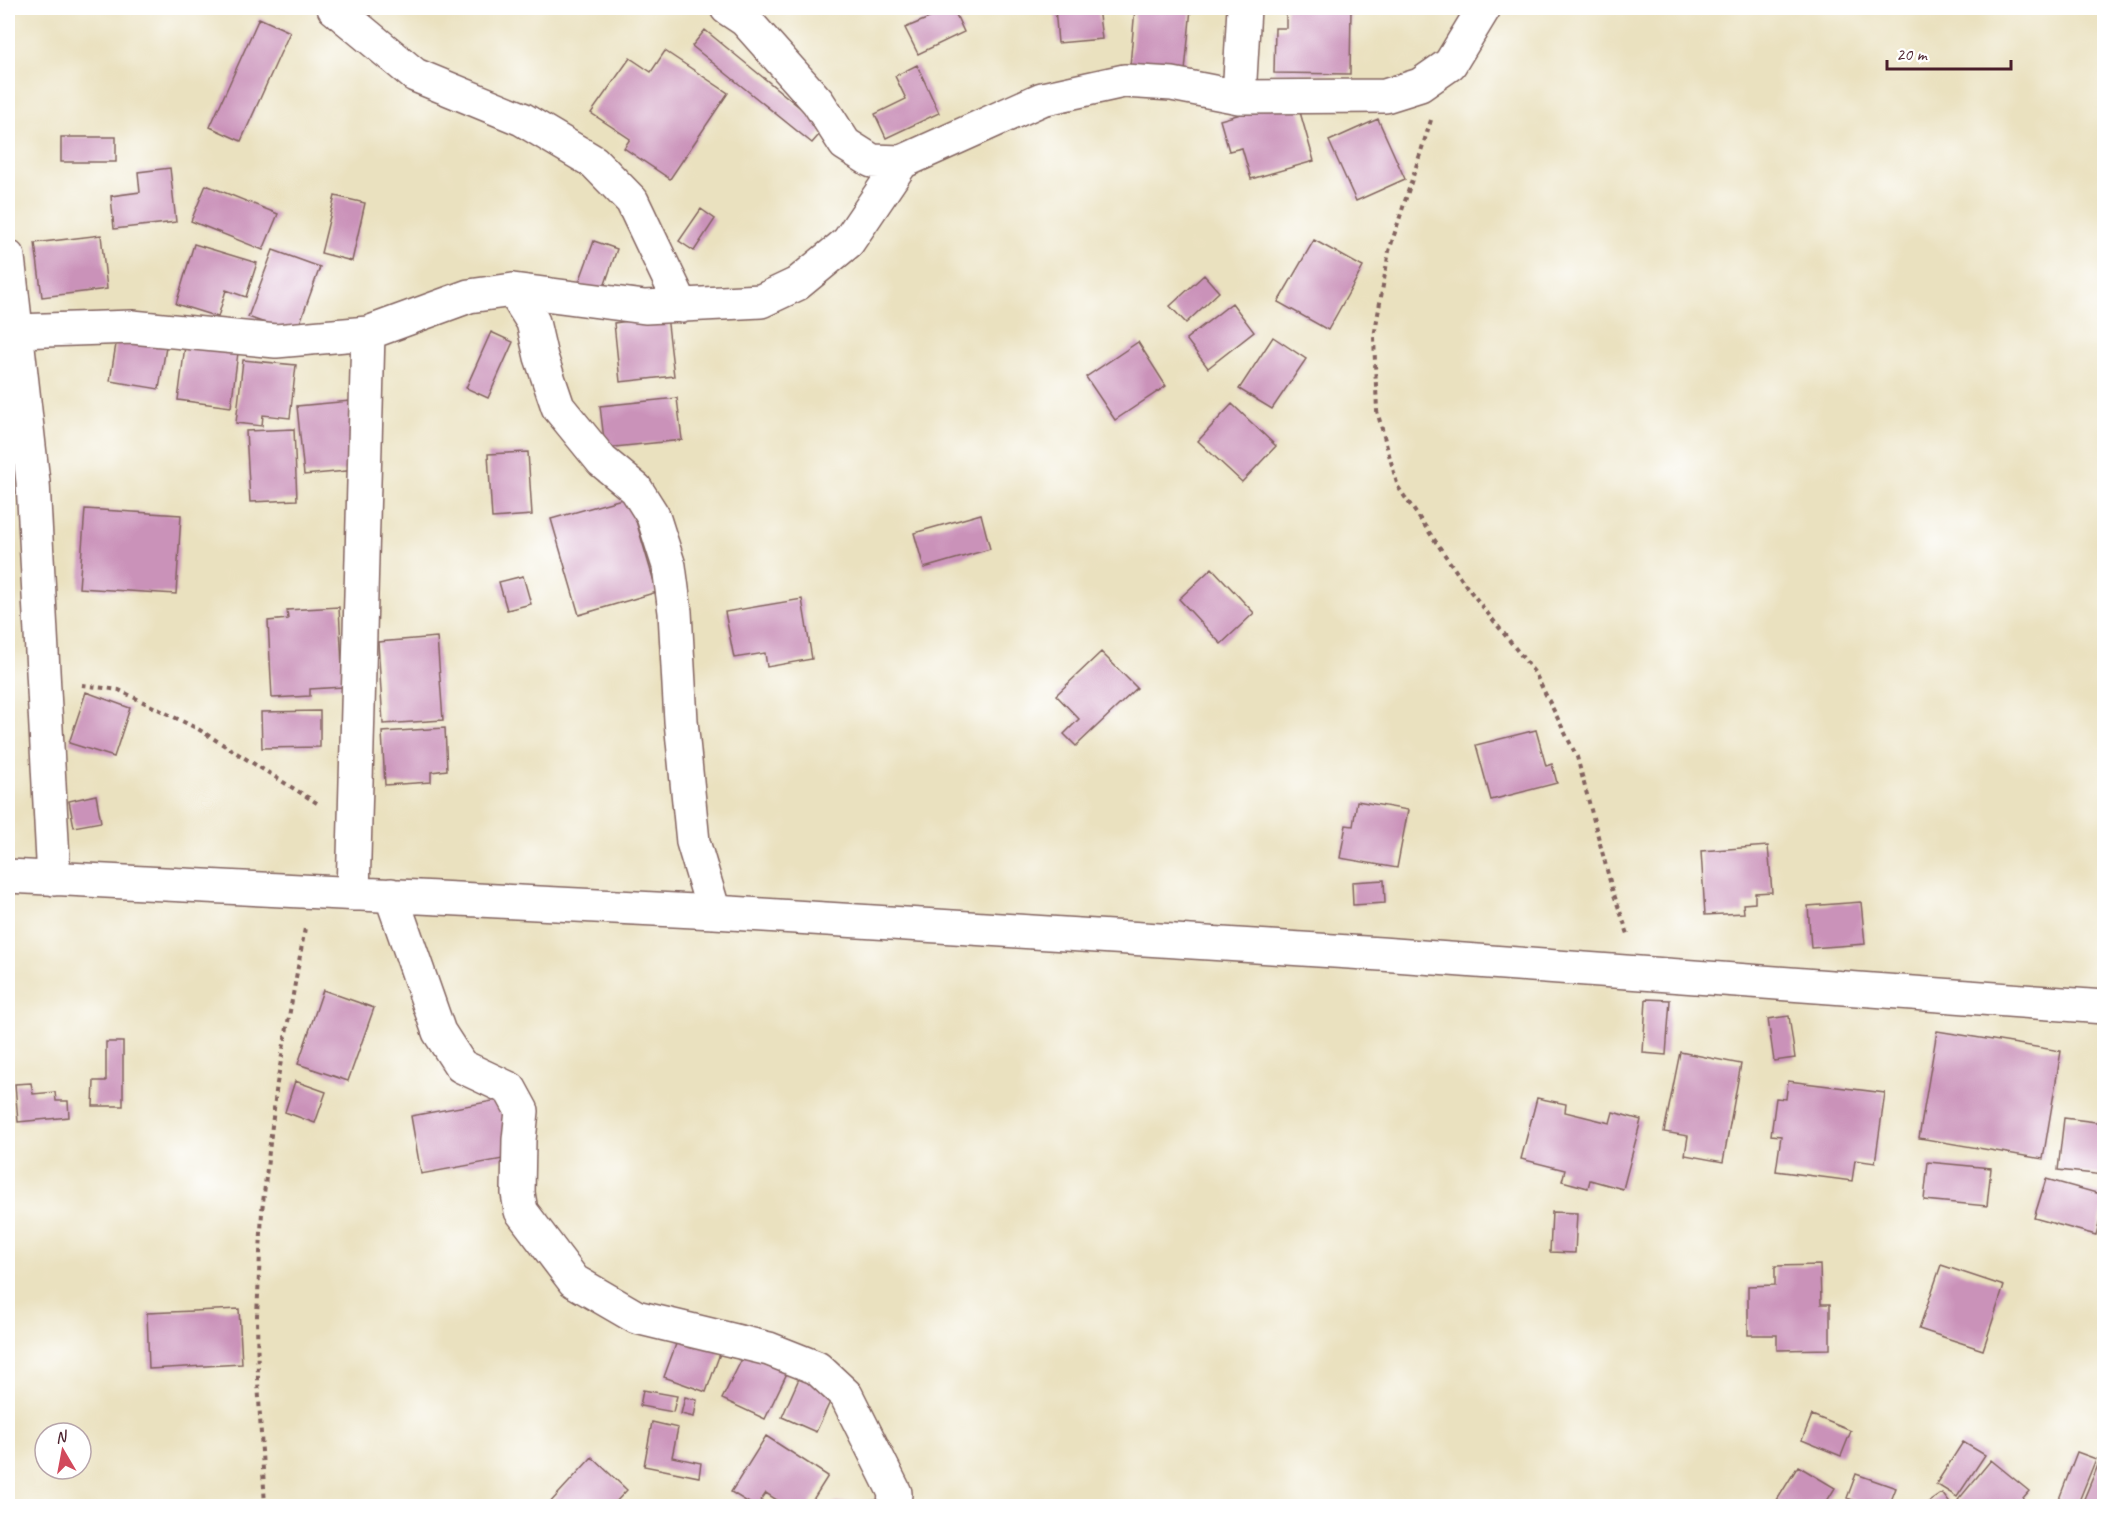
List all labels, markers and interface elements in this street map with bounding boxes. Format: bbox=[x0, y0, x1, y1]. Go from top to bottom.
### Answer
scale bar bbox=[1887, 33, 2012, 71]
text: 20 m bbox=[1896, 43, 1929, 65]
north arrow bbox=[33, 1421, 93, 1481]
text: N bbox=[54, 1426, 70, 1448]

